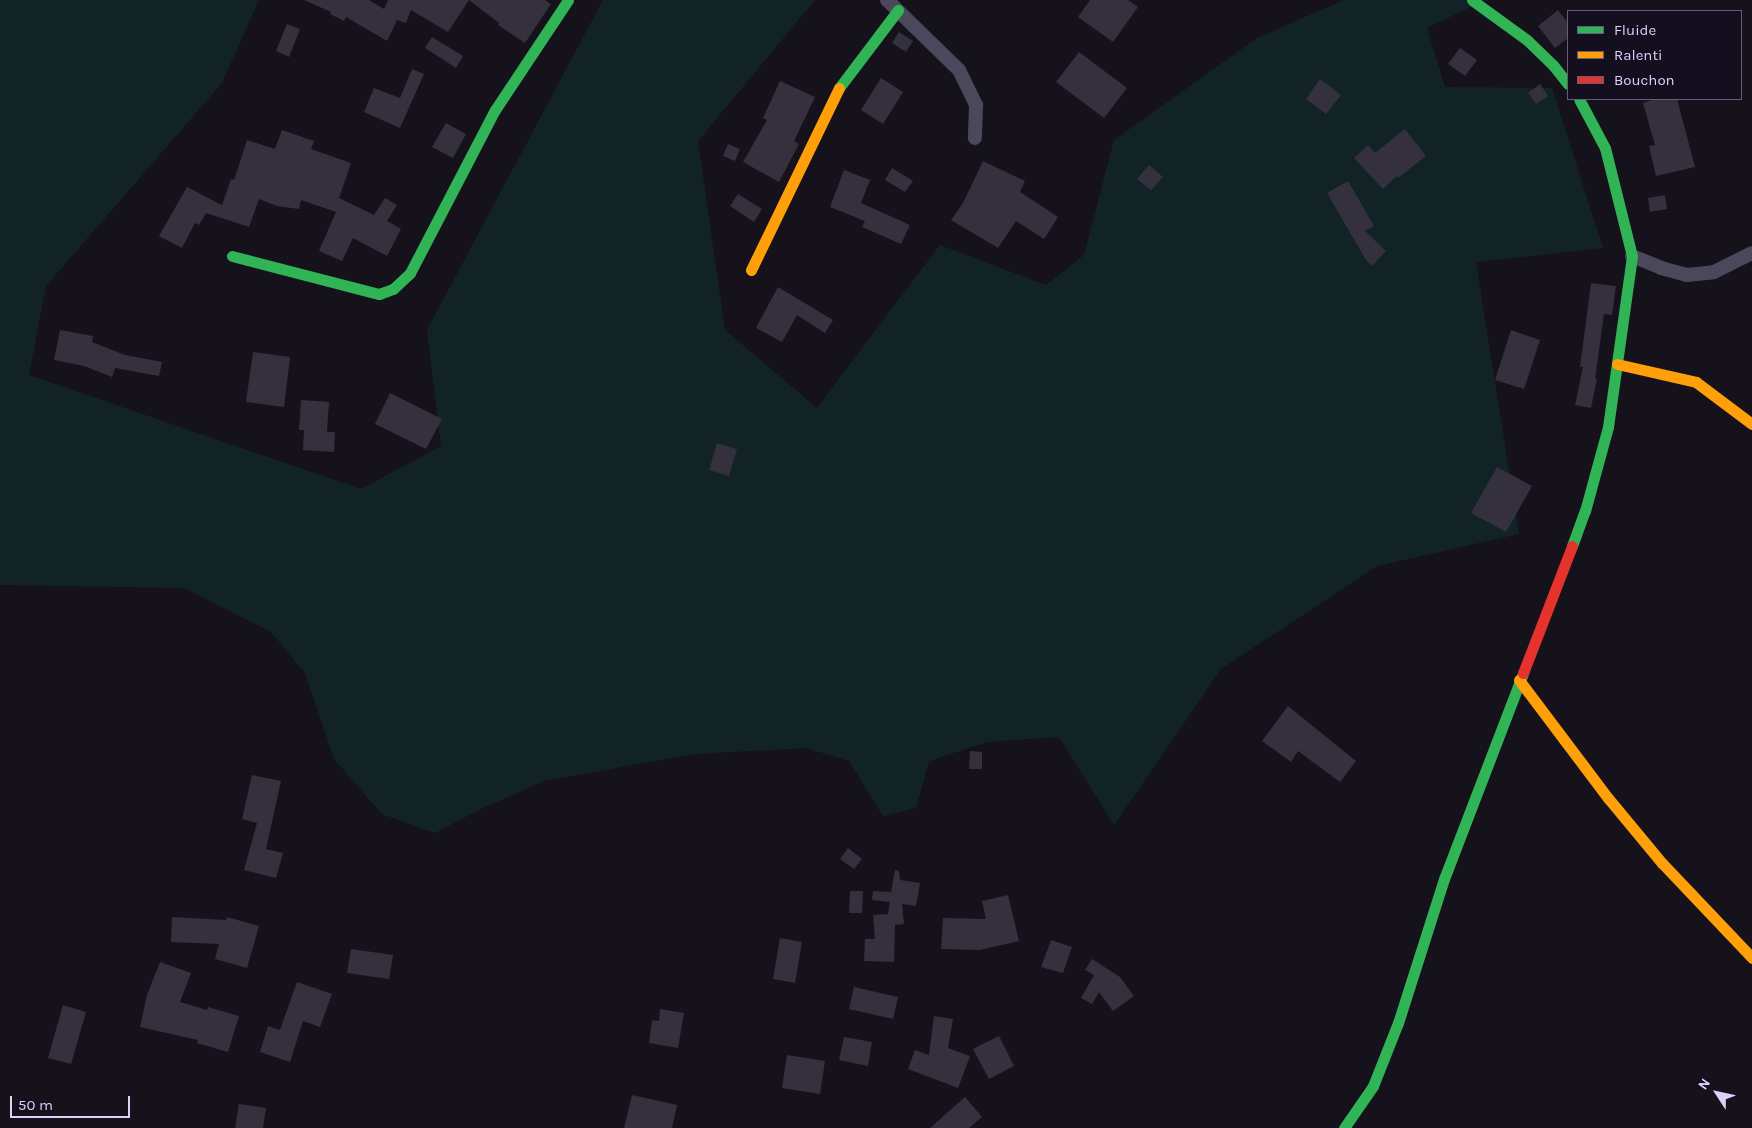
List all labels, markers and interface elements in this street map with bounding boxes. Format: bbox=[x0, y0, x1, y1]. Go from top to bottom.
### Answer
legend bbox=[1567, 10, 1742, 100]
text: Fluide bbox=[1614, 21, 1656, 39]
text: Ralenti bbox=[1614, 46, 1663, 64]
text: Bouchon bbox=[1614, 71, 1675, 89]
north arrow bbox=[1692, 1068, 1742, 1118]
text: N bbox=[1694, 1075, 1714, 1093]
scale bar bbox=[12, 1086, 132, 1118]
text: 50 m bbox=[18, 1096, 53, 1114]

